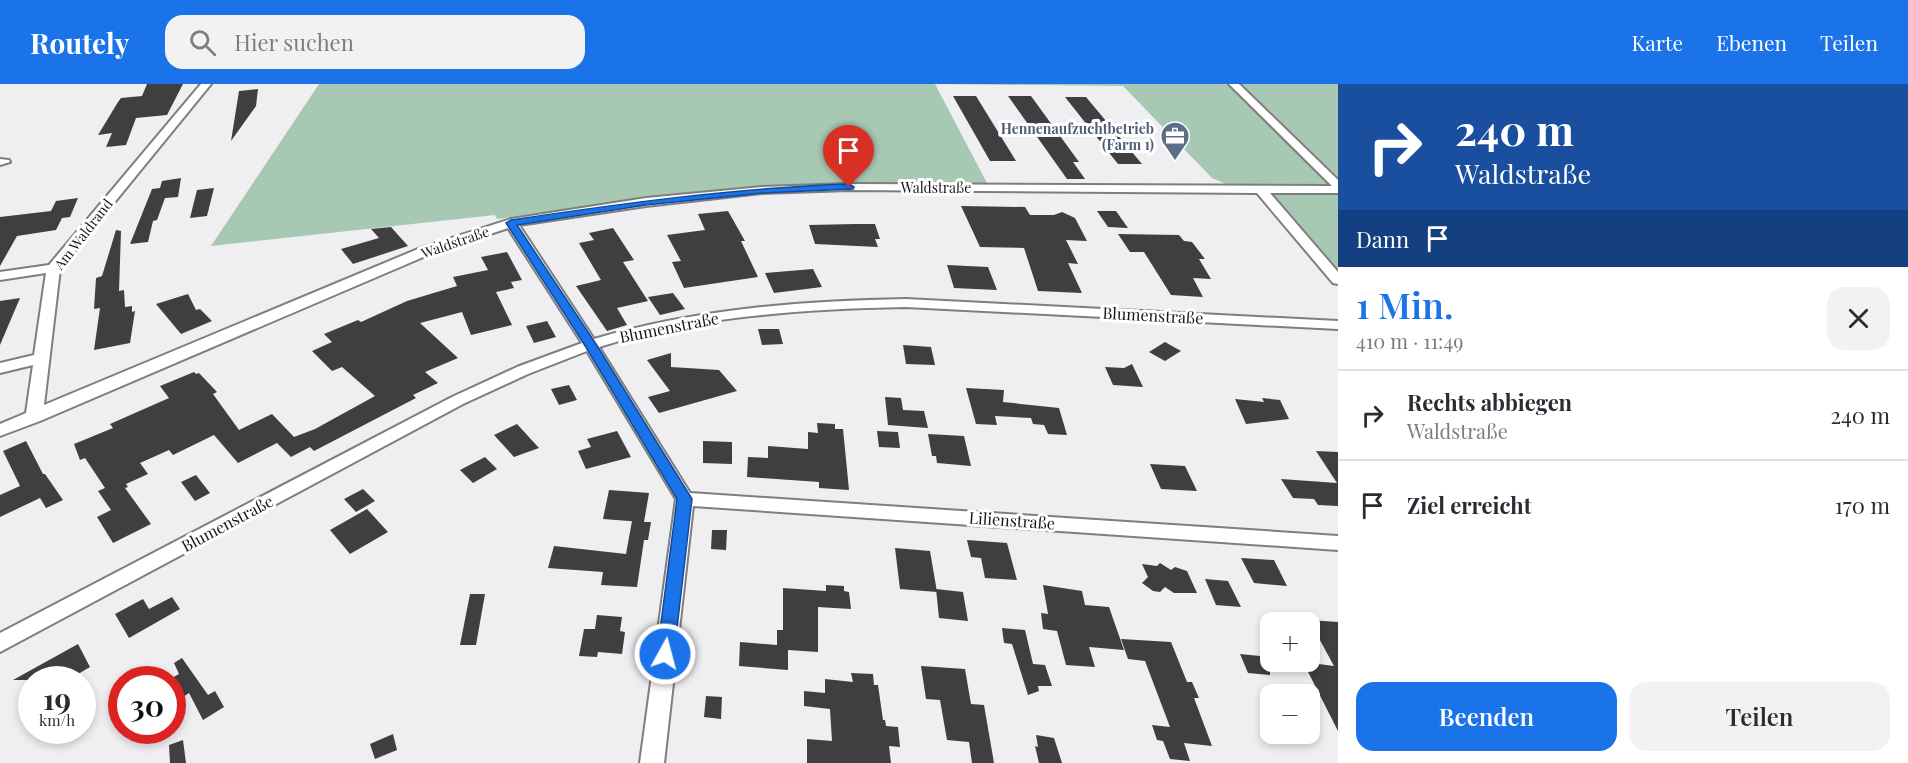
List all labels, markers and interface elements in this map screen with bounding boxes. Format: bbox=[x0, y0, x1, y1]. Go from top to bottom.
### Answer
search box bbox=[165, 15, 585, 69]
text: Routely bbox=[30, 24, 129, 61]
icon: search bbox=[186, 26, 219, 59]
text: Hier suchen bbox=[234, 27, 354, 57]
text: Karte bbox=[1632, 28, 1683, 56]
text: Ebenen bbox=[1716, 28, 1787, 56]
text: Teilen bbox=[1820, 28, 1878, 56]
text: 240 m bbox=[1455, 101, 1574, 157]
icon: right bbox=[1356, 108, 1434, 186]
place label: Hennenaufzuchtbetrieb (Farm 1) bbox=[1001, 119, 1154, 154]
office icon: Hennenaufzuchtbetrieb (Farm 1) bbox=[1159, 120, 1191, 162]
pin bbox=[823, 125, 874, 187]
icon: arrive bbox=[832, 134, 865, 167]
text: Waldstraße bbox=[1455, 155, 1591, 191]
street label: Waldstraße bbox=[900, 178, 971, 197]
street label: Am Waldrand bbox=[49, 195, 117, 274]
street label: Waldstraße bbox=[418, 222, 491, 263]
icon: arrive bbox=[1421, 222, 1454, 255]
text: Dann bbox=[1356, 224, 1409, 254]
text: 1 Min. bbox=[1356, 280, 1453, 328]
button: close bbox=[1827, 287, 1890, 350]
street label: Blumenstraße bbox=[1102, 302, 1204, 328]
street label: Blumenstraße bbox=[617, 307, 721, 347]
text: 410 m · 11:49 bbox=[1356, 327, 1463, 354]
text: Rechts abbiegen bbox=[1407, 387, 1572, 417]
icon: right bbox=[1356, 399, 1389, 432]
text: 240 m bbox=[1830, 400, 1890, 430]
text: Waldstraße bbox=[1407, 417, 1508, 444]
icon: arrive bbox=[1356, 489, 1389, 522]
street label: Blumenstraße bbox=[178, 490, 276, 556]
text: Ziel erreicht bbox=[1407, 490, 1531, 520]
text: 170 m bbox=[1835, 490, 1890, 520]
street label: Lilienstraße bbox=[968, 507, 1056, 533]
map controls bbox=[1260, 612, 1320, 744]
button: + bbox=[1260, 612, 1320, 672]
position arrow bbox=[633, 622, 697, 686]
speed limit sign: 30 bbox=[108, 666, 186, 744]
text: 19 bbox=[43, 678, 71, 718]
button: Beenden bbox=[1356, 682, 1617, 751]
button: Teilen bbox=[1629, 682, 1890, 751]
button: − bbox=[1260, 684, 1320, 744]
text: km/h bbox=[39, 710, 75, 730]

